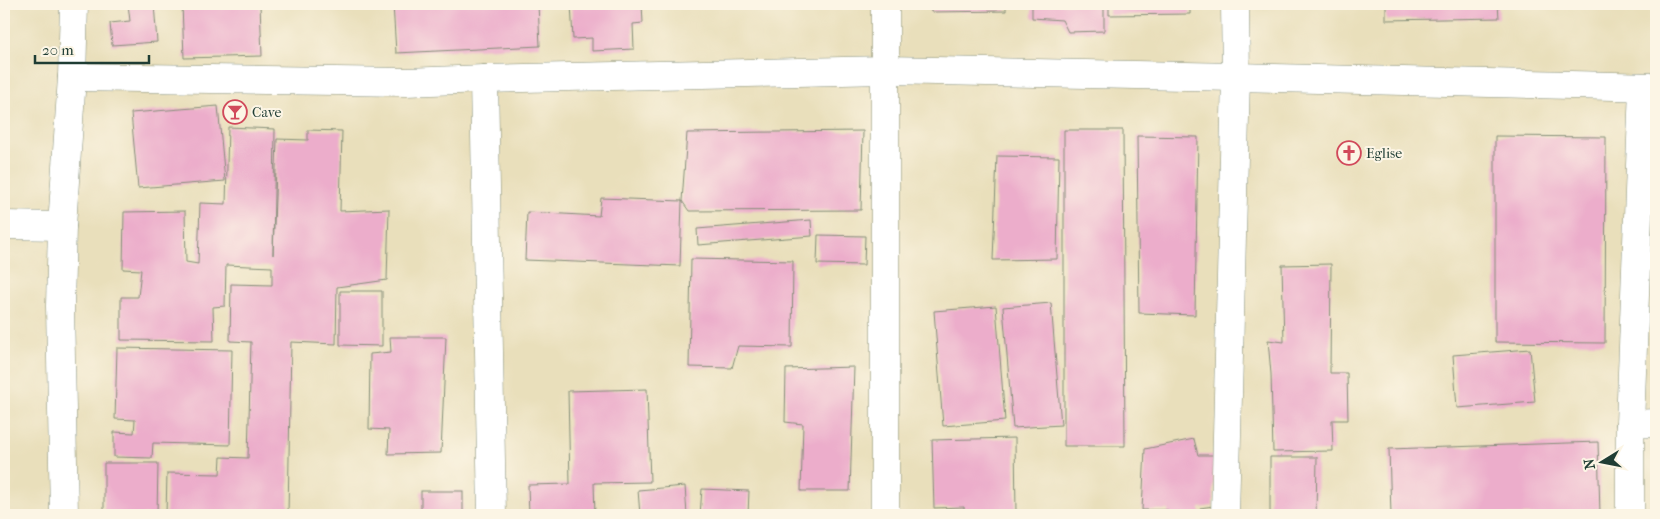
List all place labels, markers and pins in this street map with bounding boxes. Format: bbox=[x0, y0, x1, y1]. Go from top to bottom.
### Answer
bar icon: Cave bbox=[222, 99, 248, 125]
place label: Cave bbox=[252, 104, 281, 121]
church icon: Eglise bbox=[1336, 140, 1362, 166]
place label: Eglise bbox=[1366, 145, 1402, 162]

